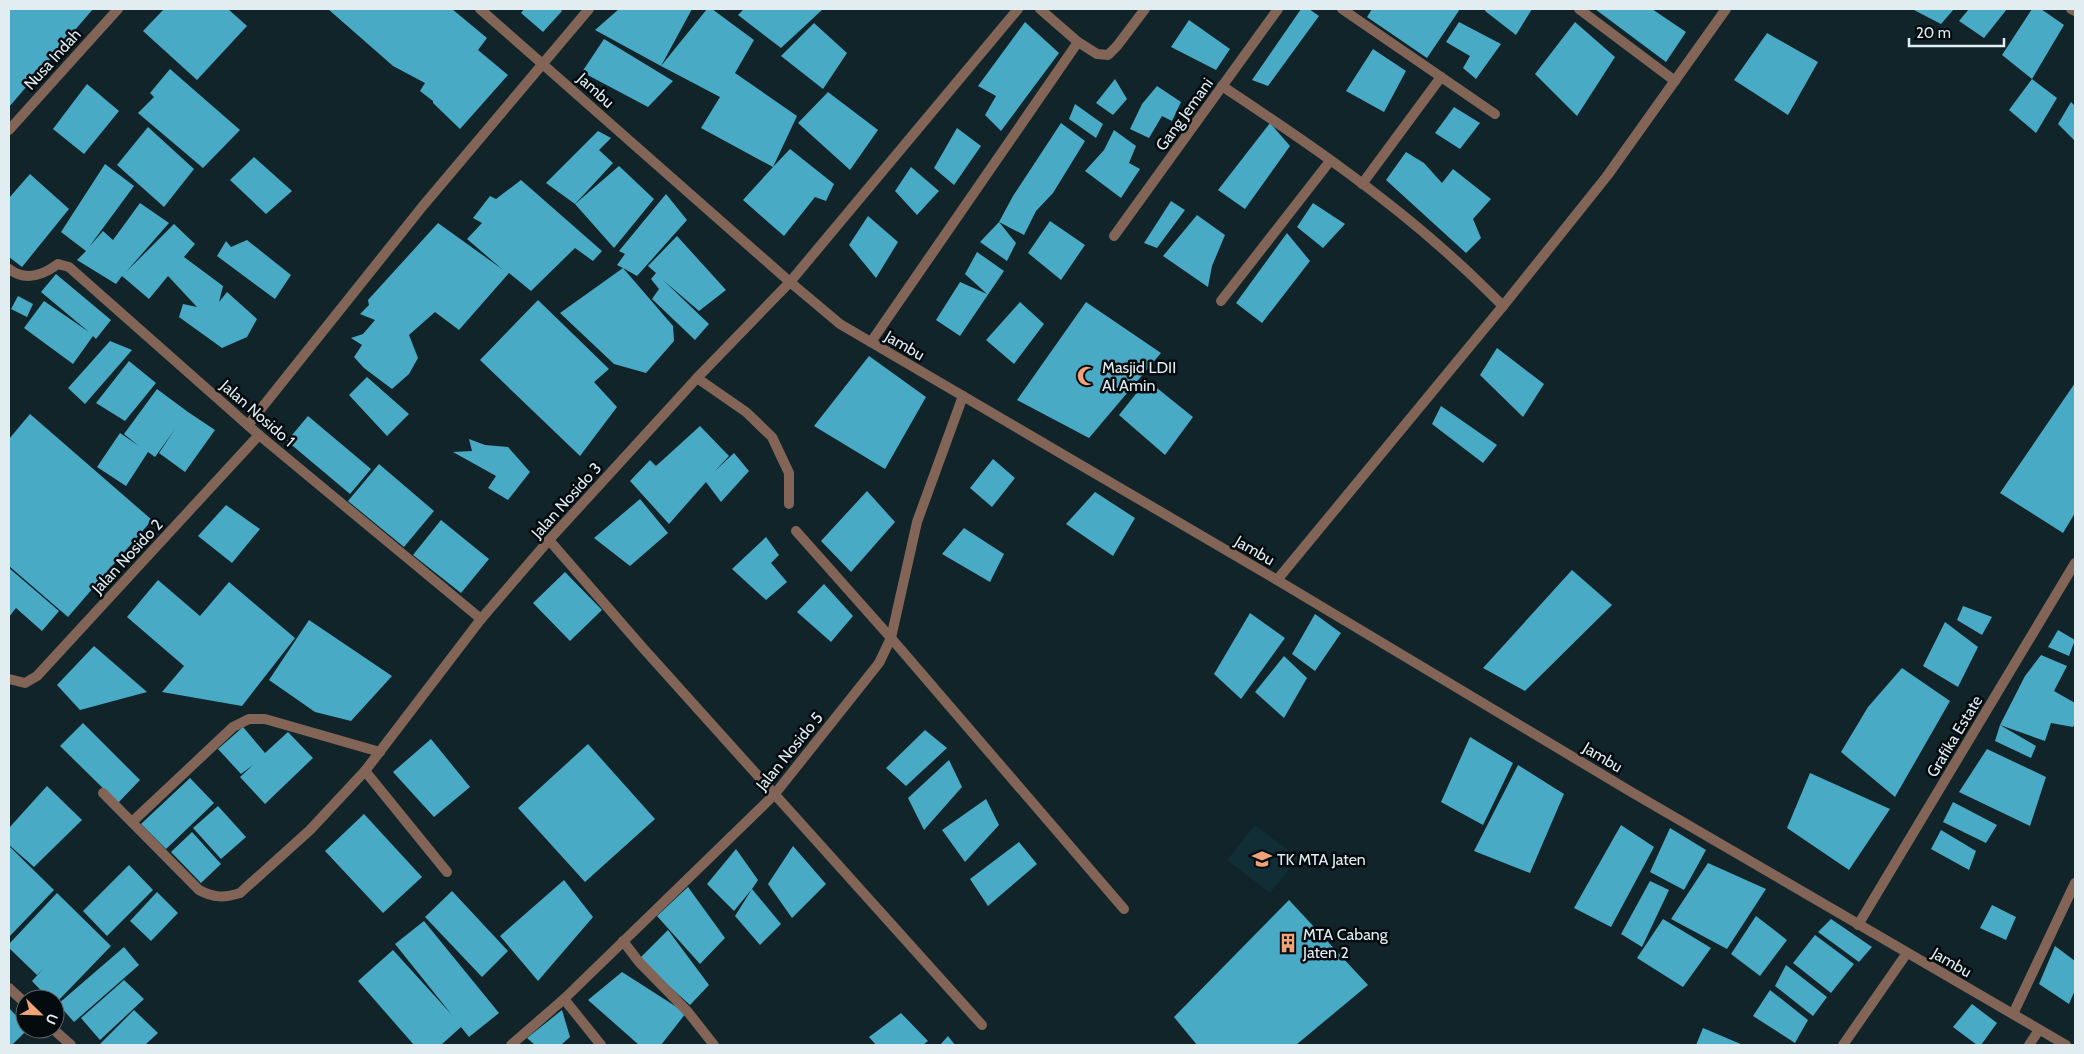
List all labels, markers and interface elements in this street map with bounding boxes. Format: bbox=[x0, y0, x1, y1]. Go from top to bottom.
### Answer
scale bar bbox=[1909, 15, 2004, 47]
text: 20 m bbox=[1916, 24, 1951, 42]
street label: Nusa Indah bbox=[20, 25, 85, 94]
street label: Jambu bbox=[573, 68, 618, 112]
street label: Gang Jemani bbox=[1152, 74, 1217, 154]
street label: Jambu bbox=[881, 326, 928, 364]
place label: Masjid LDII Al Amin bbox=[1102, 358, 1176, 395]
mosque icon: Masjid LDII Al Amin bbox=[1076, 365, 1098, 387]
street label: Jalan Nosido 1 bbox=[216, 375, 299, 451]
street label: Jalan Nosido 3 bbox=[527, 459, 605, 543]
street label: Jalan Nosido 2 bbox=[87, 515, 167, 598]
street label: Jambu bbox=[1231, 531, 1278, 569]
street label: Grafika Estate bbox=[1923, 692, 1986, 781]
street label: Jalan Nosido 5 bbox=[751, 708, 827, 795]
street label: Jambu bbox=[1579, 738, 1626, 777]
school or university icon: TK MTA Jaten bbox=[1251, 848, 1273, 870]
place label: TK MTA Jaten bbox=[1277, 850, 1366, 869]
place label: MTA Cabang Jaten 2 bbox=[1302, 925, 1389, 962]
building icon: MTA Cabang Jaten 2 bbox=[1277, 932, 1299, 954]
street label: Jambu bbox=[1928, 943, 1975, 981]
north arrow bbox=[15, 989, 65, 1039]
text: U bbox=[42, 1011, 62, 1027]

